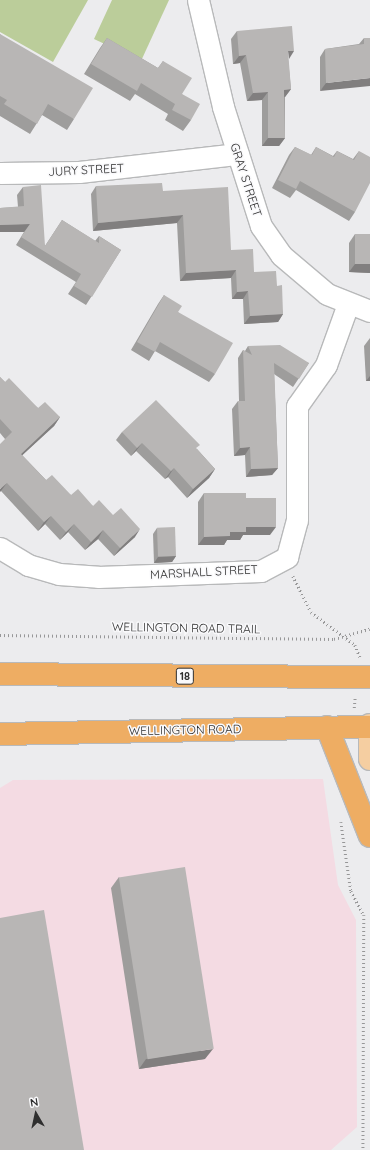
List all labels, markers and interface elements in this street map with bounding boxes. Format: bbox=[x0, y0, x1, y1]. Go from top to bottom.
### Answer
street label: GRAY STREET bbox=[227, 141, 265, 219]
street label: JURY STREET bbox=[48, 161, 124, 179]
street label: MARSHALL STREET bbox=[150, 562, 258, 582]
street label: WELLINGTON ROAD TRAIL bbox=[112, 620, 260, 636]
road number: 18 bbox=[175, 667, 195, 685]
street label: WELLINGTON ROAD bbox=[129, 722, 241, 738]
north arrow bbox=[16, 1094, 56, 1134]
text: N bbox=[29, 1095, 39, 1110]

